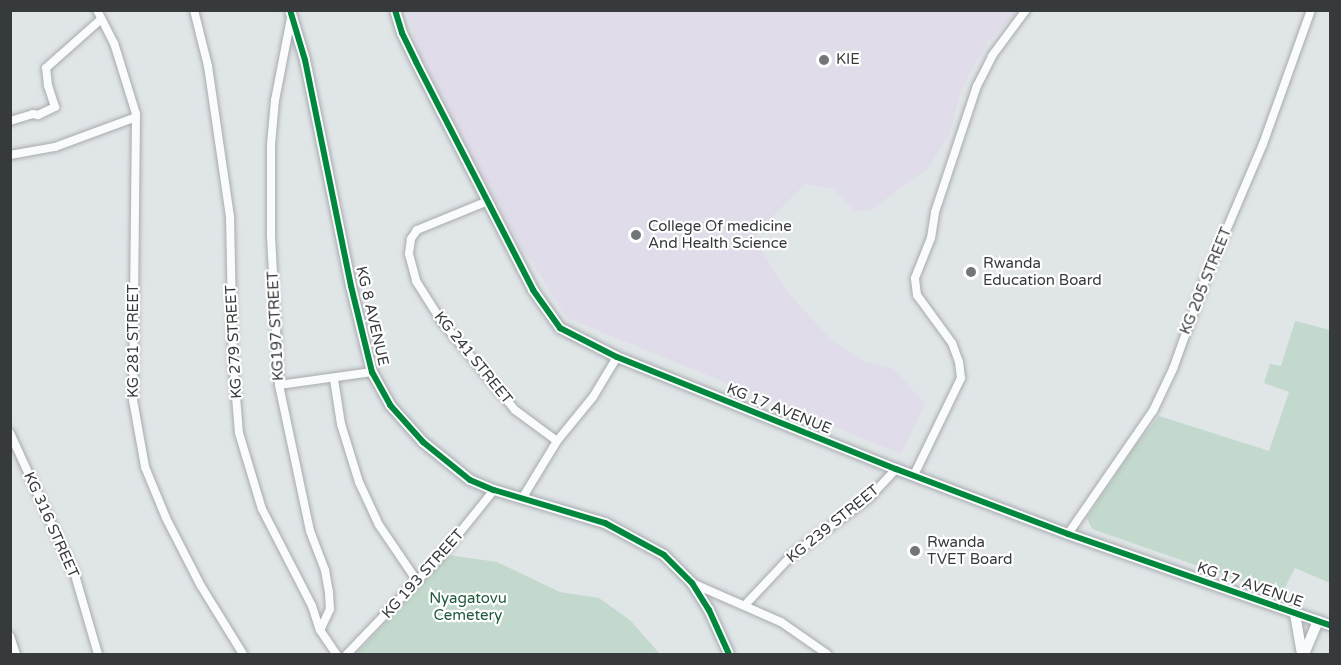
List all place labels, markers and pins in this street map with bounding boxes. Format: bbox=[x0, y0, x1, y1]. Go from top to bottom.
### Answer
place label: KIE bbox=[836, 51, 860, 69]
marker: KIE bbox=[817, 53, 831, 67]
place label: College Of medicine And Health Science bbox=[648, 217, 792, 252]
marker: College Of medicine And Health Science bbox=[629, 228, 643, 242]
place label: Rwanda Education Board bbox=[983, 254, 1102, 289]
marker: Rwanda Education Board bbox=[964, 265, 978, 279]
place label: Rwanda TVET Board bbox=[927, 533, 1013, 568]
marker: Rwanda TVET Board bbox=[908, 544, 922, 558]

